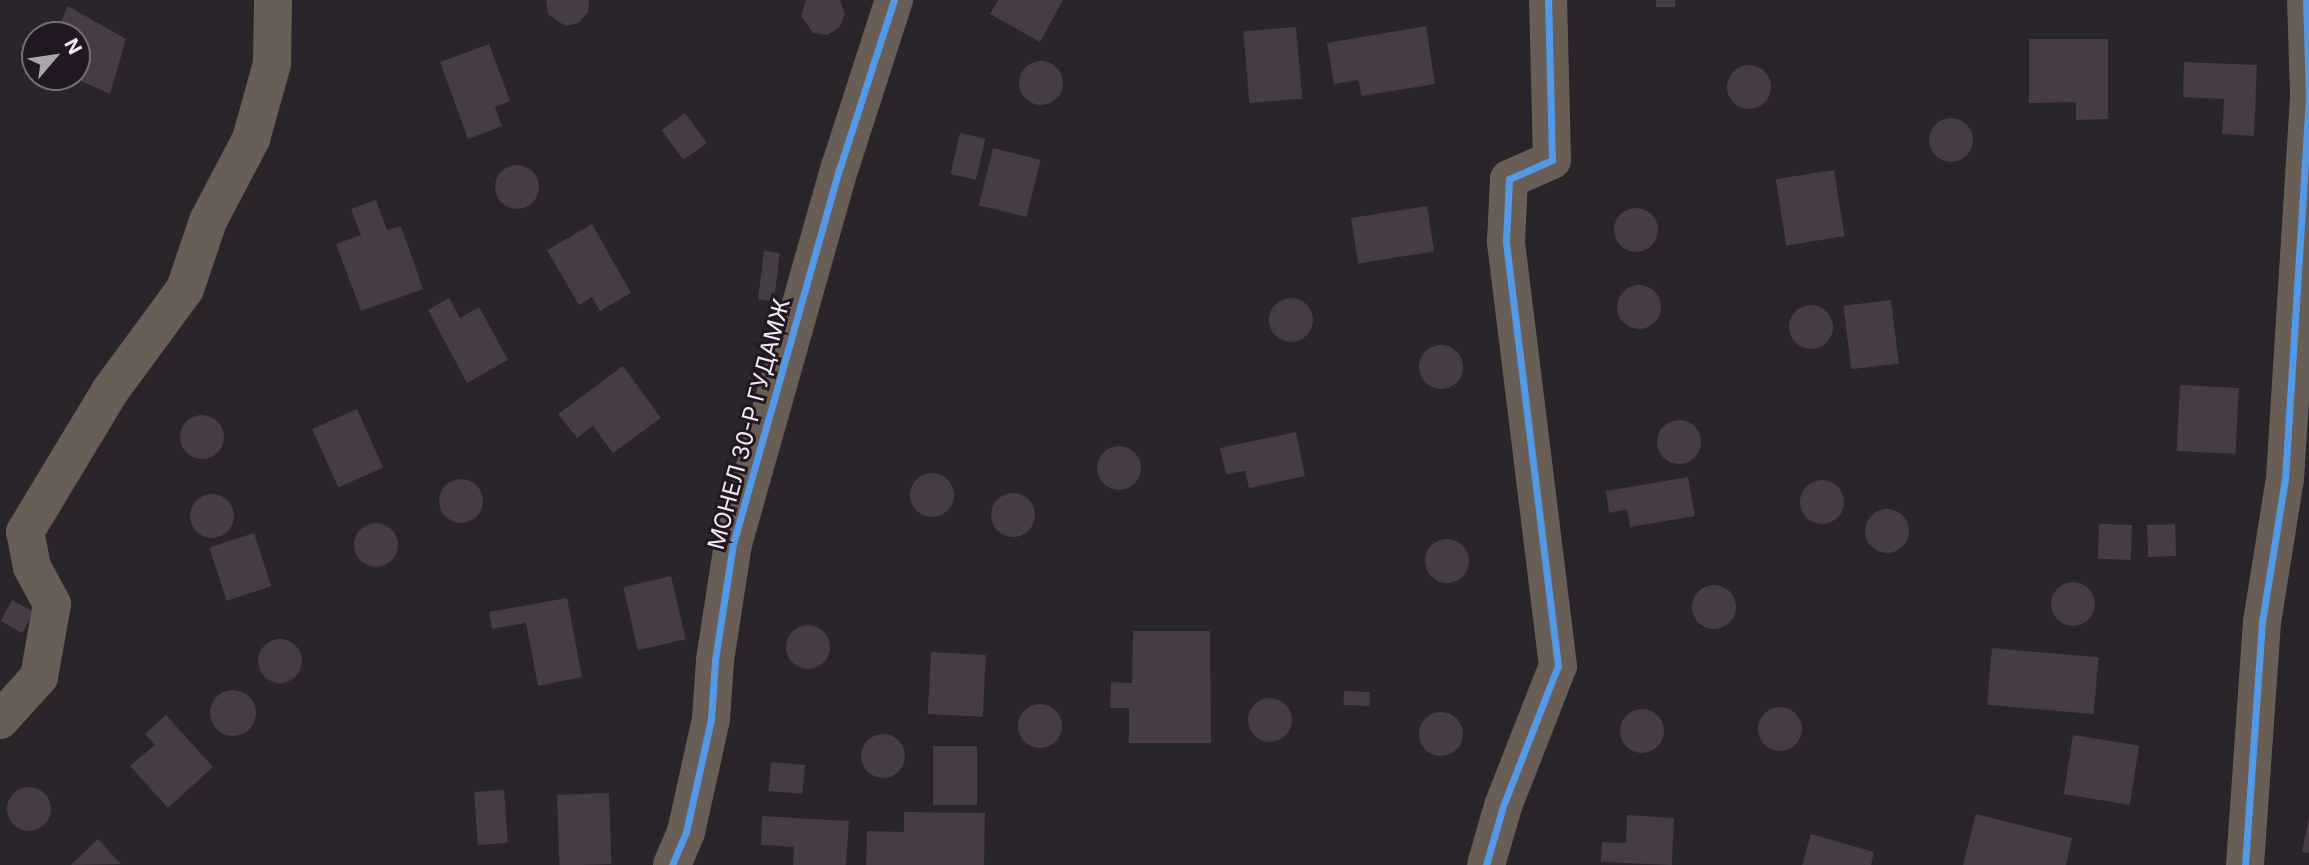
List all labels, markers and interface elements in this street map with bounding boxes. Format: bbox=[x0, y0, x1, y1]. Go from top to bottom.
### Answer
north arrow bbox=[21, 21, 91, 91]
text: N bbox=[59, 35, 87, 58]
street label: МОНЕЛ 30-Р ГУДАМЖ bbox=[702, 295, 796, 553]

